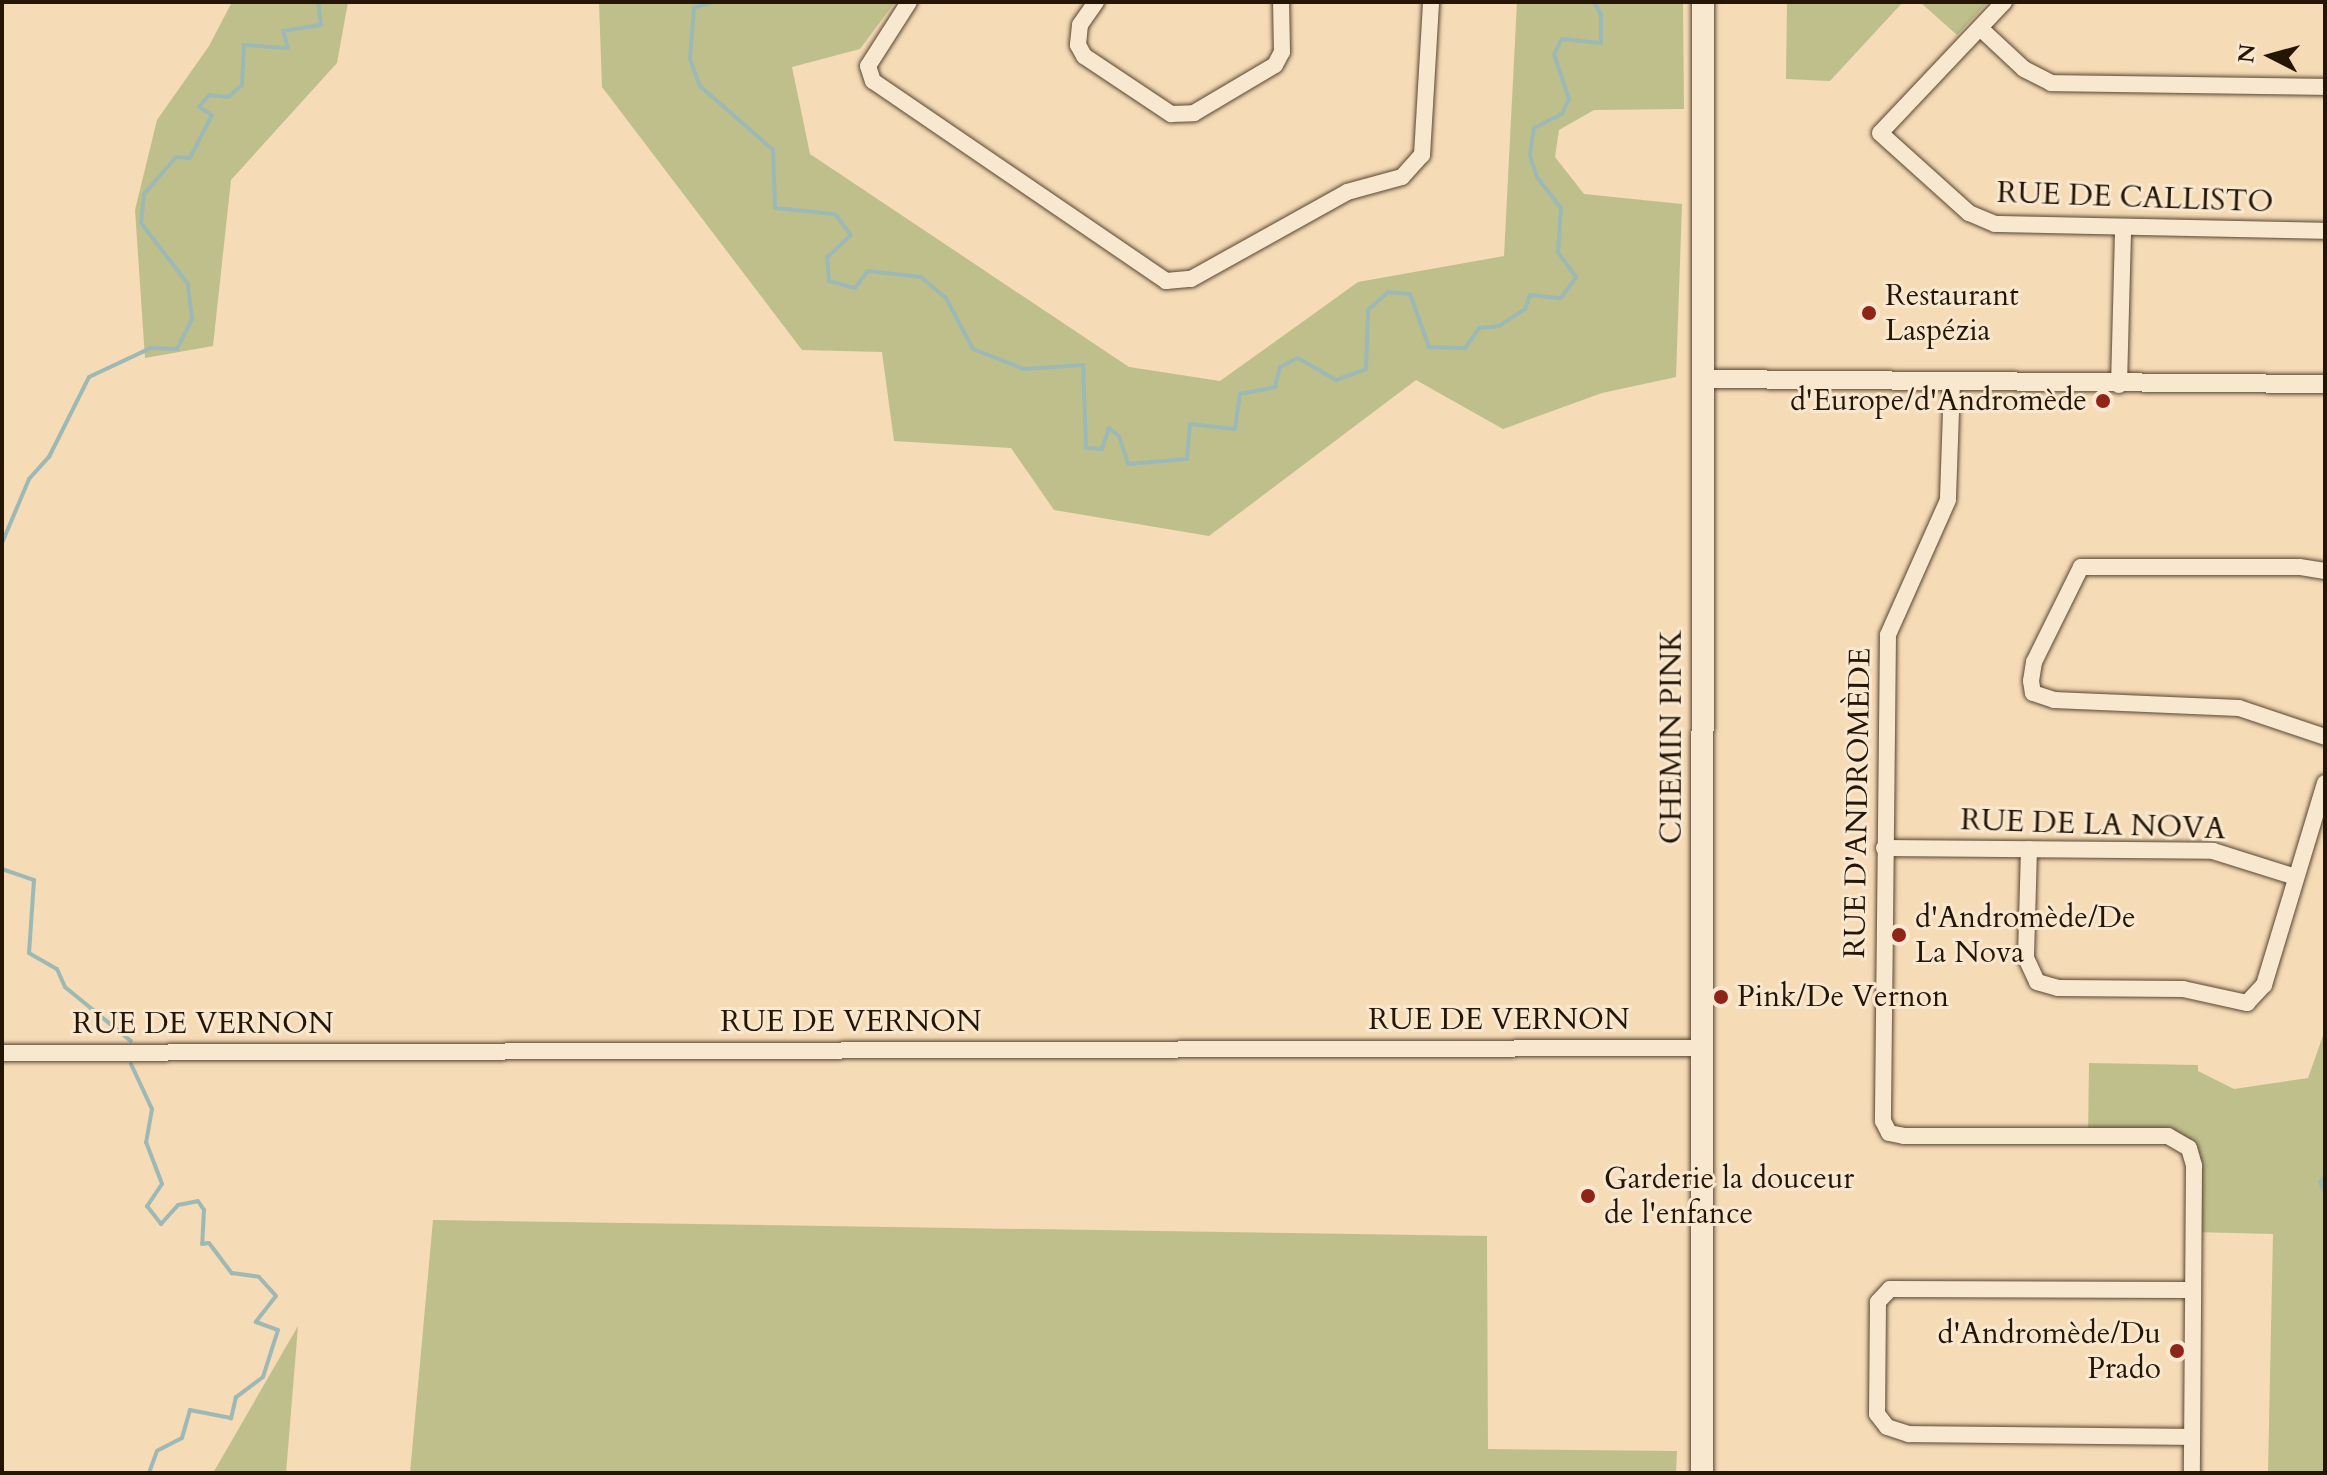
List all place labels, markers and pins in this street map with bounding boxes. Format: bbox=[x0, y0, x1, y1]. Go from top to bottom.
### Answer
place label: Restaurant Laspézia bbox=[1885, 278, 2019, 348]
marker: Restaurant Laspézia bbox=[1860, 304, 1878, 322]
place label: d'Europe/d'Andromède bbox=[1790, 383, 2087, 419]
marker: d'Europe/d'Andromède bbox=[2094, 392, 2112, 410]
place label: d'Andromède/De La Nova bbox=[1915, 900, 2136, 970]
marker: d'Andromède/De La Nova bbox=[1890, 926, 1908, 944]
place label: Pink/De Vernon bbox=[1737, 979, 1949, 1015]
marker: Pink/De Vernon bbox=[1712, 988, 1730, 1006]
place label: Garderie la douceur de l'enfance bbox=[1604, 1161, 1854, 1232]
marker: Garderie la douceur de l'enfance bbox=[1579, 1187, 1597, 1205]
place label: d'Andromède/Du Prado bbox=[1938, 1316, 2161, 1386]
marker: d'Andromède/Du Prado bbox=[2168, 1342, 2186, 1360]

